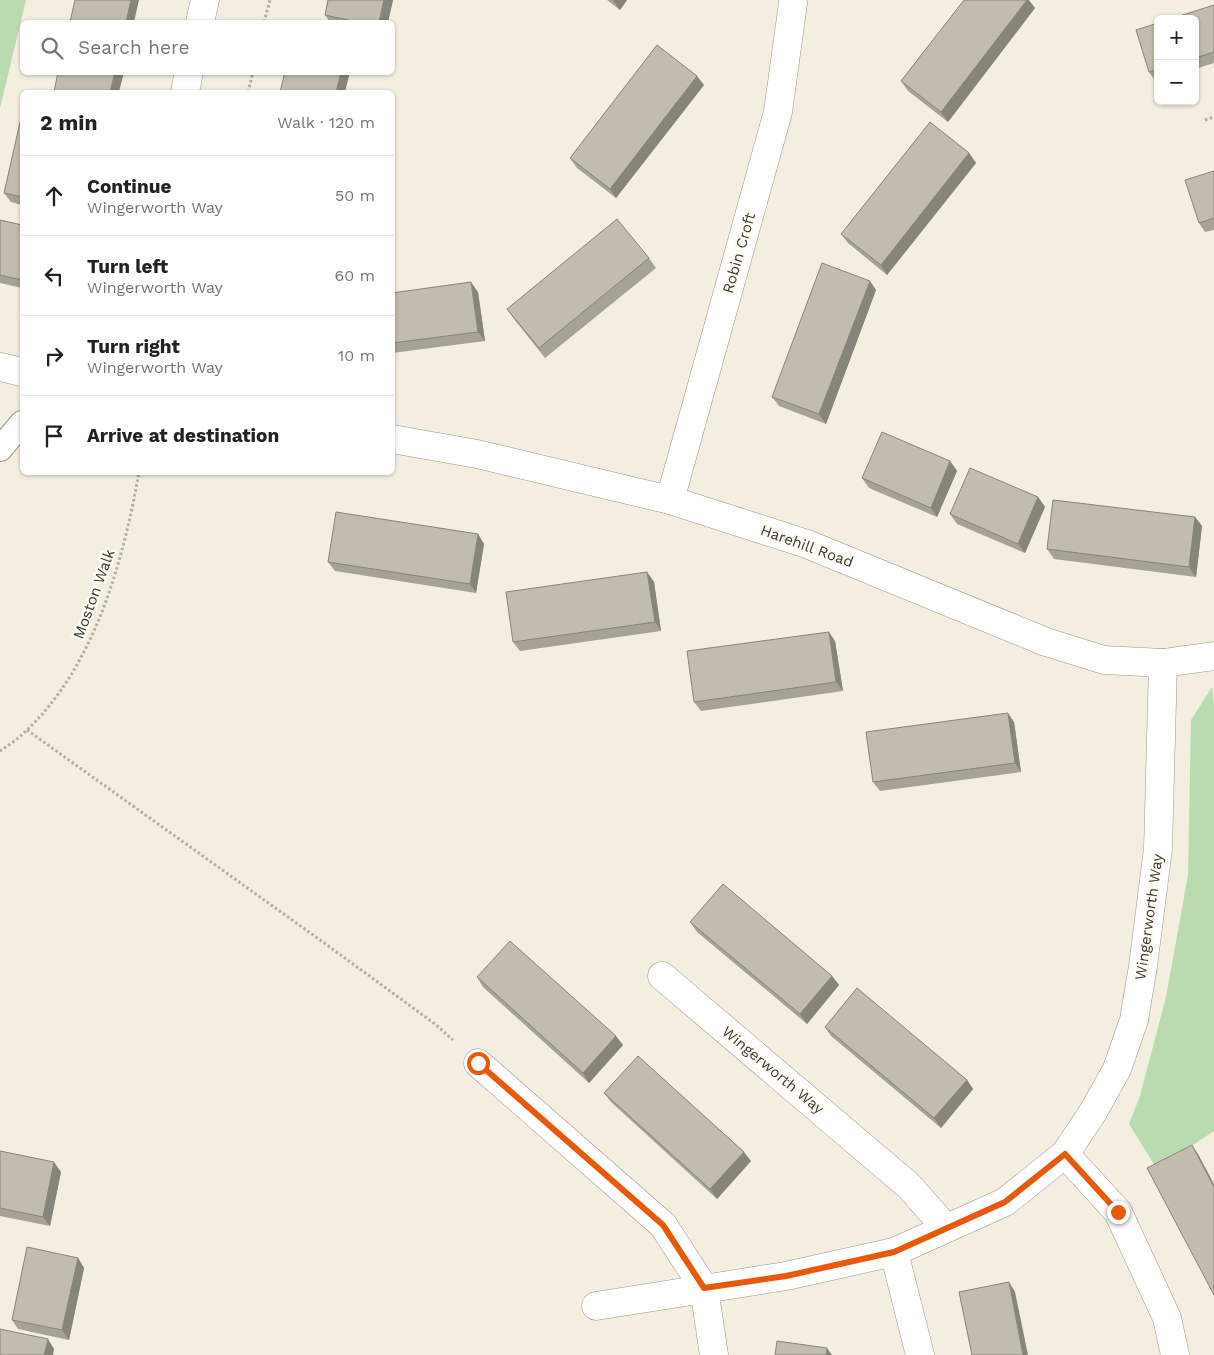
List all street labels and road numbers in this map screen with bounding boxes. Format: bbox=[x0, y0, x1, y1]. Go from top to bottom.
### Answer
street label: Robin Croft bbox=[719, 210, 759, 295]
street label: Harehill Road bbox=[758, 521, 856, 571]
street label: Moston Walk bbox=[69, 546, 119, 641]
street label: Wingerworth Way bbox=[1131, 852, 1167, 981]
street label: Wingerworth Way bbox=[718, 1022, 828, 1118]

